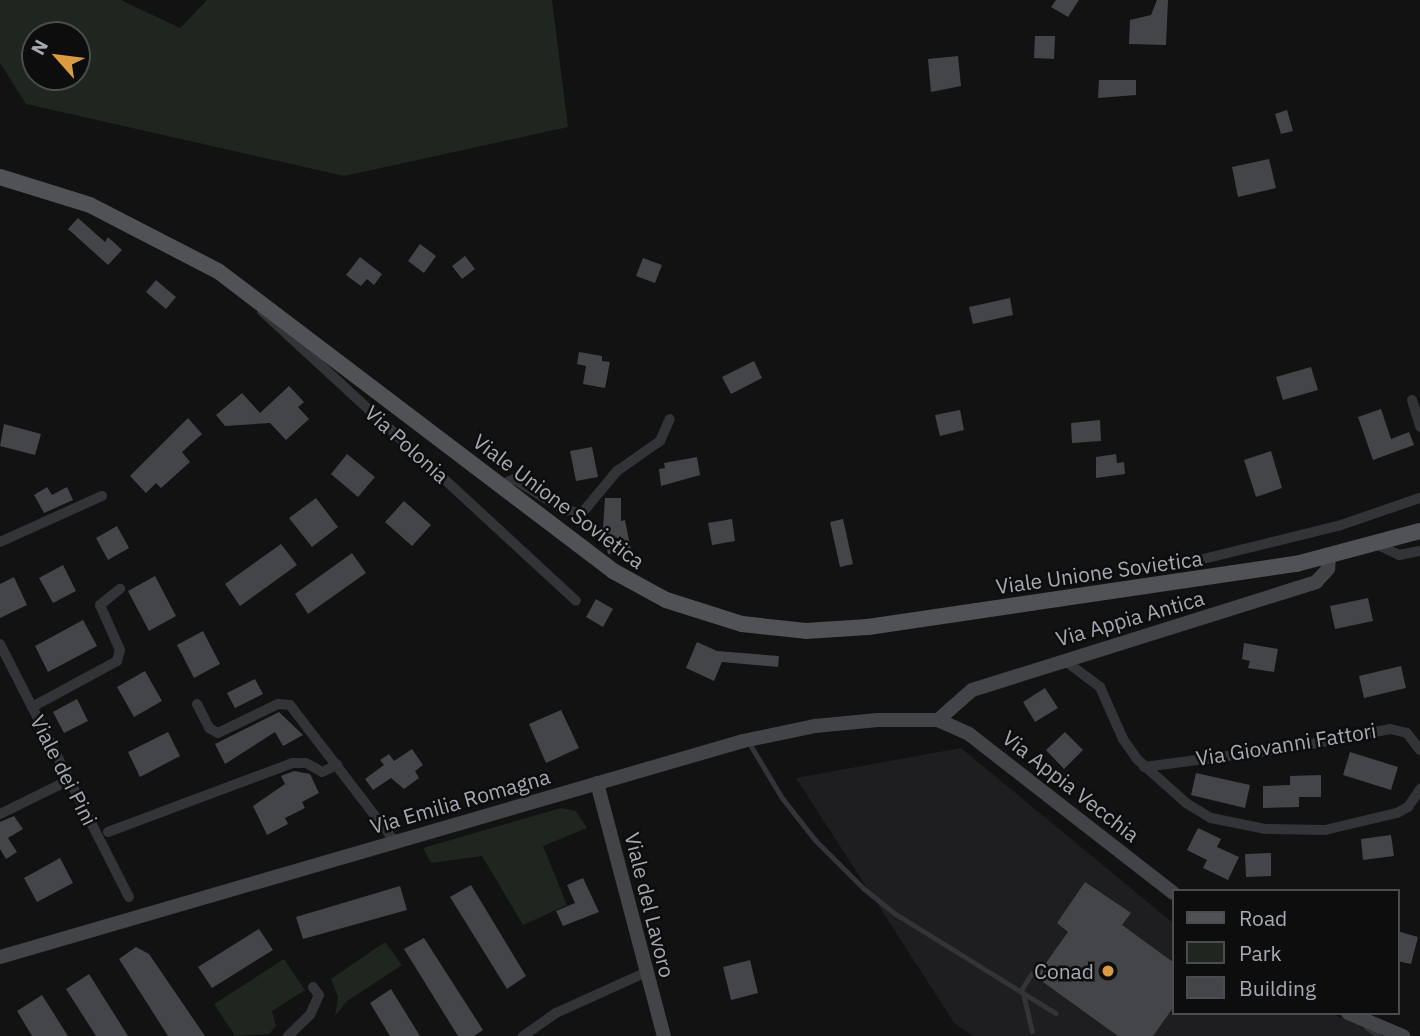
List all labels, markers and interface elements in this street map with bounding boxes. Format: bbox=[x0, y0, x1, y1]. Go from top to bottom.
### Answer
north arrow bbox=[21, 21, 91, 91]
text: N bbox=[25, 35, 53, 59]
street label: Via Polonia bbox=[360, 400, 454, 488]
street label: Viale Unione Sovietica bbox=[468, 428, 650, 574]
street label: Viale Unione Sovietica bbox=[994, 545, 1204, 599]
street label: Via Appia Antica bbox=[1053, 585, 1207, 651]
street label: Viale dei Pini bbox=[25, 711, 103, 829]
street label: Via Giovanni Fattori bbox=[1194, 717, 1378, 771]
street label: Via Appia Vecchia bbox=[998, 725, 1144, 847]
street label: Via Emilia Romagna bbox=[367, 763, 553, 839]
street label: Viale del Lavoro bbox=[620, 830, 680, 980]
legend bbox=[1172, 889, 1399, 1015]
text: Road bbox=[1239, 904, 1287, 932]
text: Park bbox=[1239, 939, 1282, 967]
place label: Conad bbox=[1034, 958, 1094, 984]
marker: Conad bbox=[1100, 963, 1116, 979]
text: Building bbox=[1239, 974, 1316, 1002]

